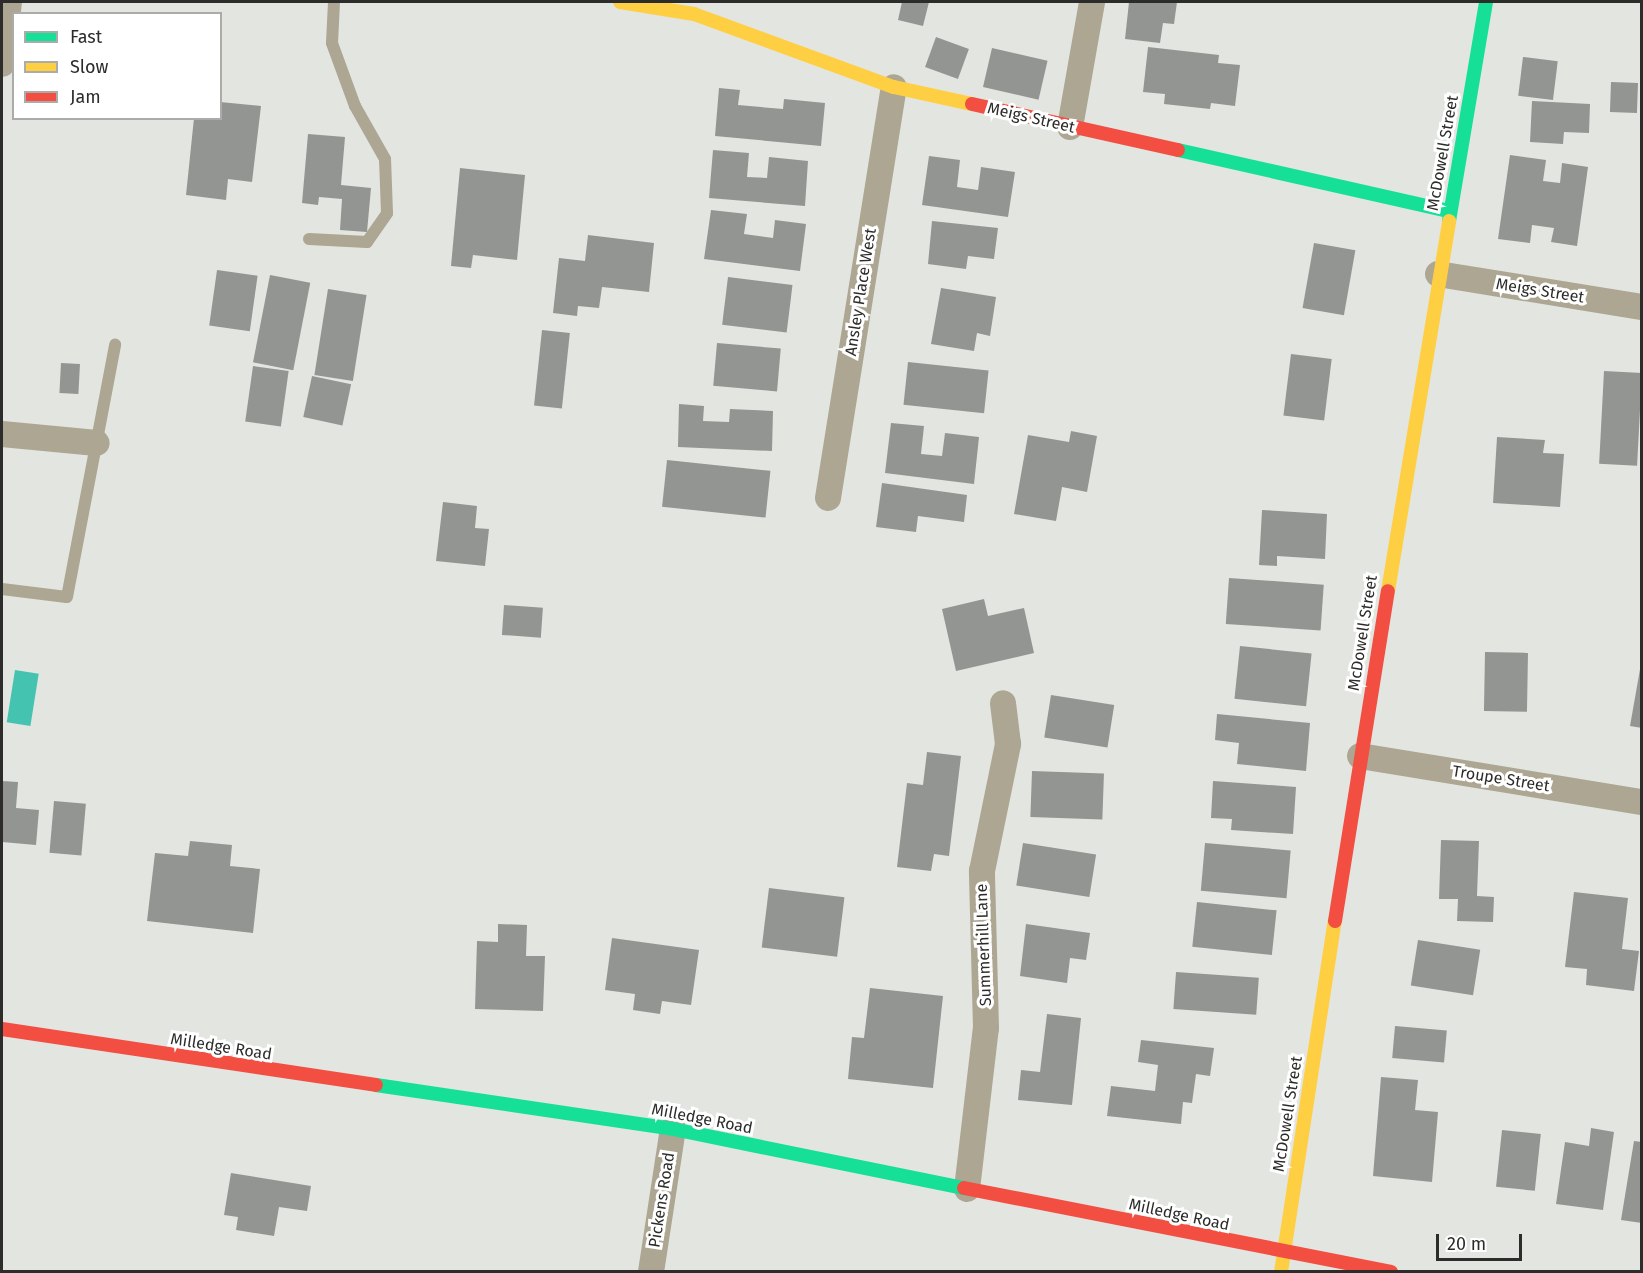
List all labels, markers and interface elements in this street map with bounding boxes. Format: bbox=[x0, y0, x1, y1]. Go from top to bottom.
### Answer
legend bbox=[12, 12, 222, 120]
text: Fast bbox=[70, 26, 102, 48]
text: Slow bbox=[70, 56, 108, 78]
text: Jam bbox=[70, 86, 101, 108]
street label: McDowell Street bbox=[1423, 94, 1463, 212]
street label: Meigs Street bbox=[985, 99, 1077, 137]
street label: Ansley Place West bbox=[841, 227, 881, 357]
street label: Meigs Street bbox=[1495, 275, 1585, 307]
street label: McDowell Street bbox=[1344, 574, 1382, 692]
street label: Troupe Street bbox=[1451, 762, 1551, 796]
street label: Summerhill Lane bbox=[972, 883, 996, 1007]
street label: Milledge Road bbox=[169, 1030, 273, 1064]
street label: McDowell Street bbox=[1269, 1055, 1307, 1173]
street label: Milledge Road bbox=[650, 1100, 754, 1138]
street label: Pickens Road bbox=[645, 1151, 679, 1249]
street label: Milledge Road bbox=[1127, 1195, 1231, 1235]
scale bar bbox=[1439, 1222, 1524, 1260]
text: 20 m bbox=[1447, 1233, 1486, 1255]

